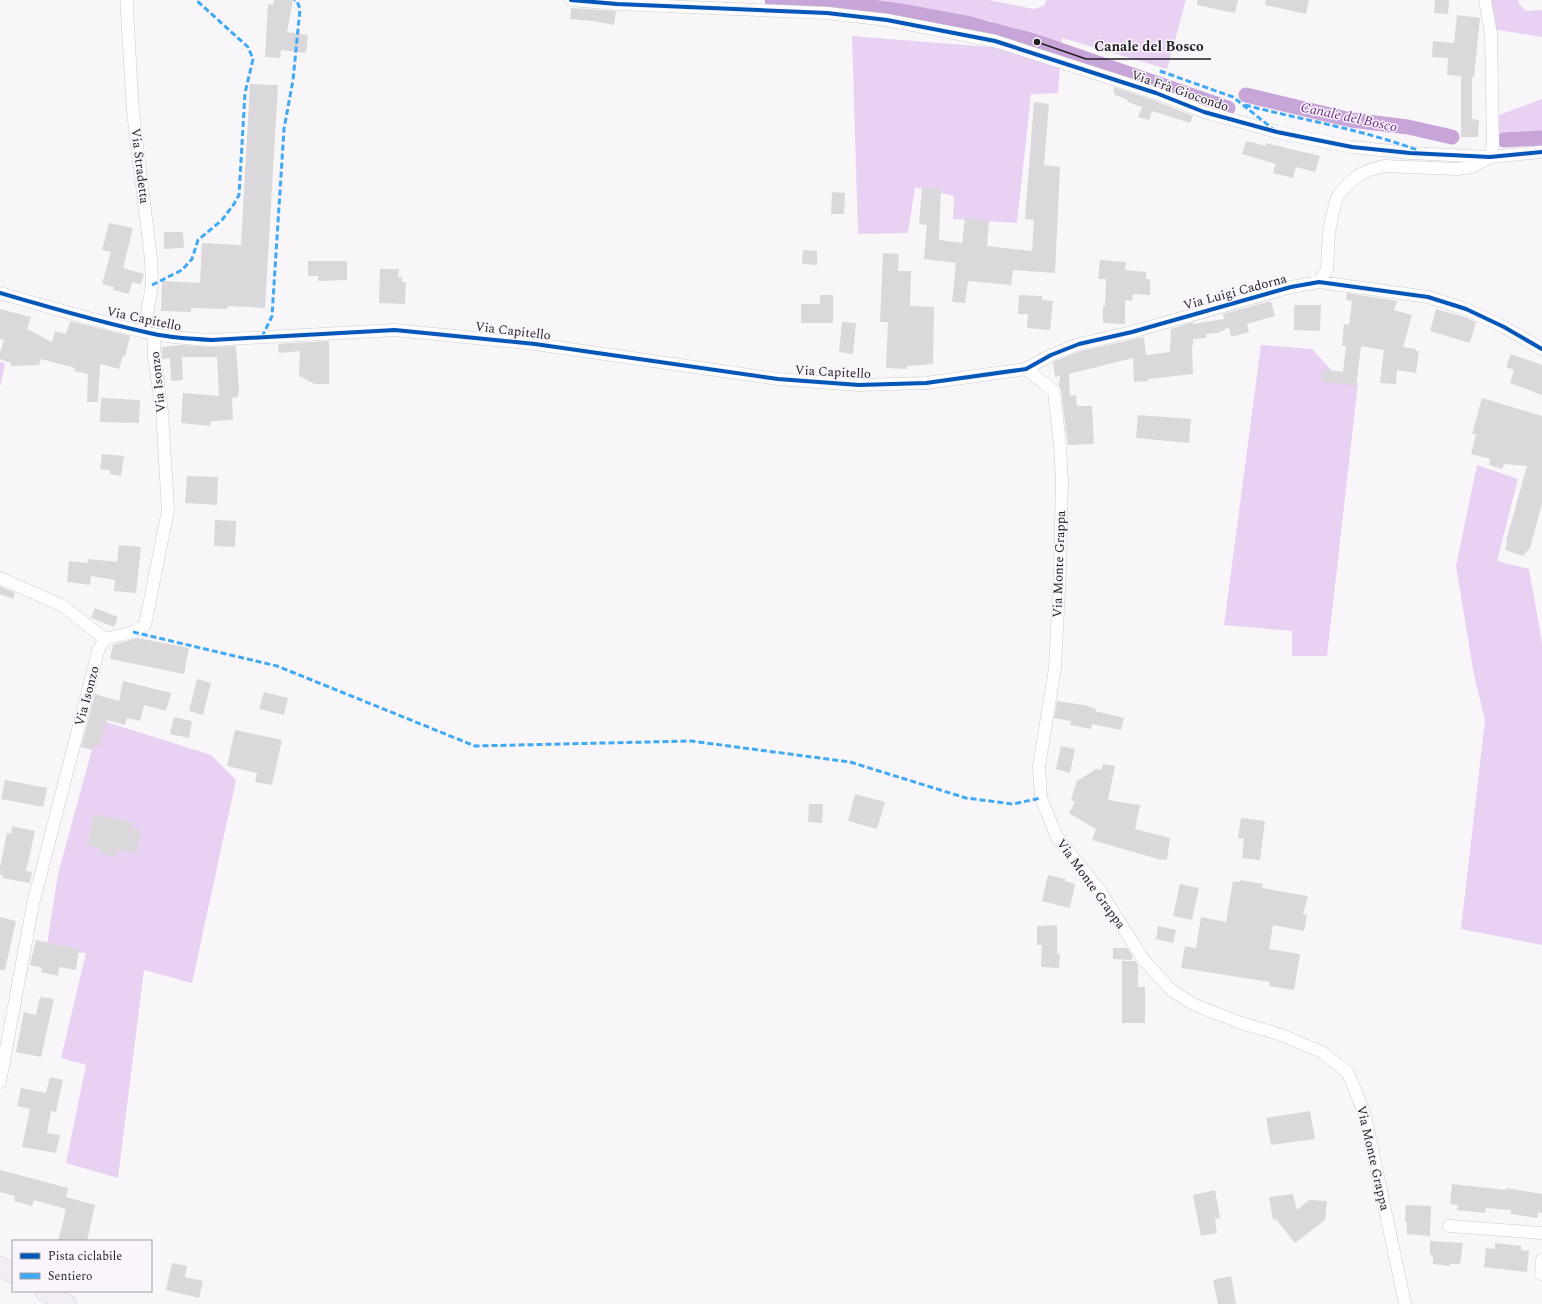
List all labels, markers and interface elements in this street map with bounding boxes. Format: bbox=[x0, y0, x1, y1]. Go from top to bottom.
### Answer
callout: Canale del Bosco bbox=[1086, 33, 1211, 59]
text: Canale del Bosco bbox=[1094, 36, 1204, 57]
street label: Via Frà Giocondo bbox=[1129, 65, 1231, 117]
water label: Canale del Bosco bbox=[1299, 97, 1399, 137]
street label: Via Stradetta bbox=[125, 127, 155, 205]
street label: Via Luigi Cadorna bbox=[1181, 268, 1290, 315]
street label: Via Capitello bbox=[105, 301, 183, 337]
street label: Via Capitello bbox=[474, 316, 552, 346]
street label: Via Isonzo bbox=[145, 350, 171, 414]
street label: Via Capitello bbox=[794, 360, 872, 384]
street label: Via Monte Grappa bbox=[1047, 509, 1071, 618]
street label: Via Isonzo bbox=[69, 664, 105, 728]
street label: Via Monte Grappa bbox=[1051, 835, 1131, 934]
street label: Via Monte Grappa bbox=[1351, 1103, 1395, 1213]
legend bbox=[12, 1240, 152, 1292]
text: Pista ciclabile bbox=[48, 1247, 122, 1266]
text: Sentiero bbox=[48, 1267, 92, 1286]

